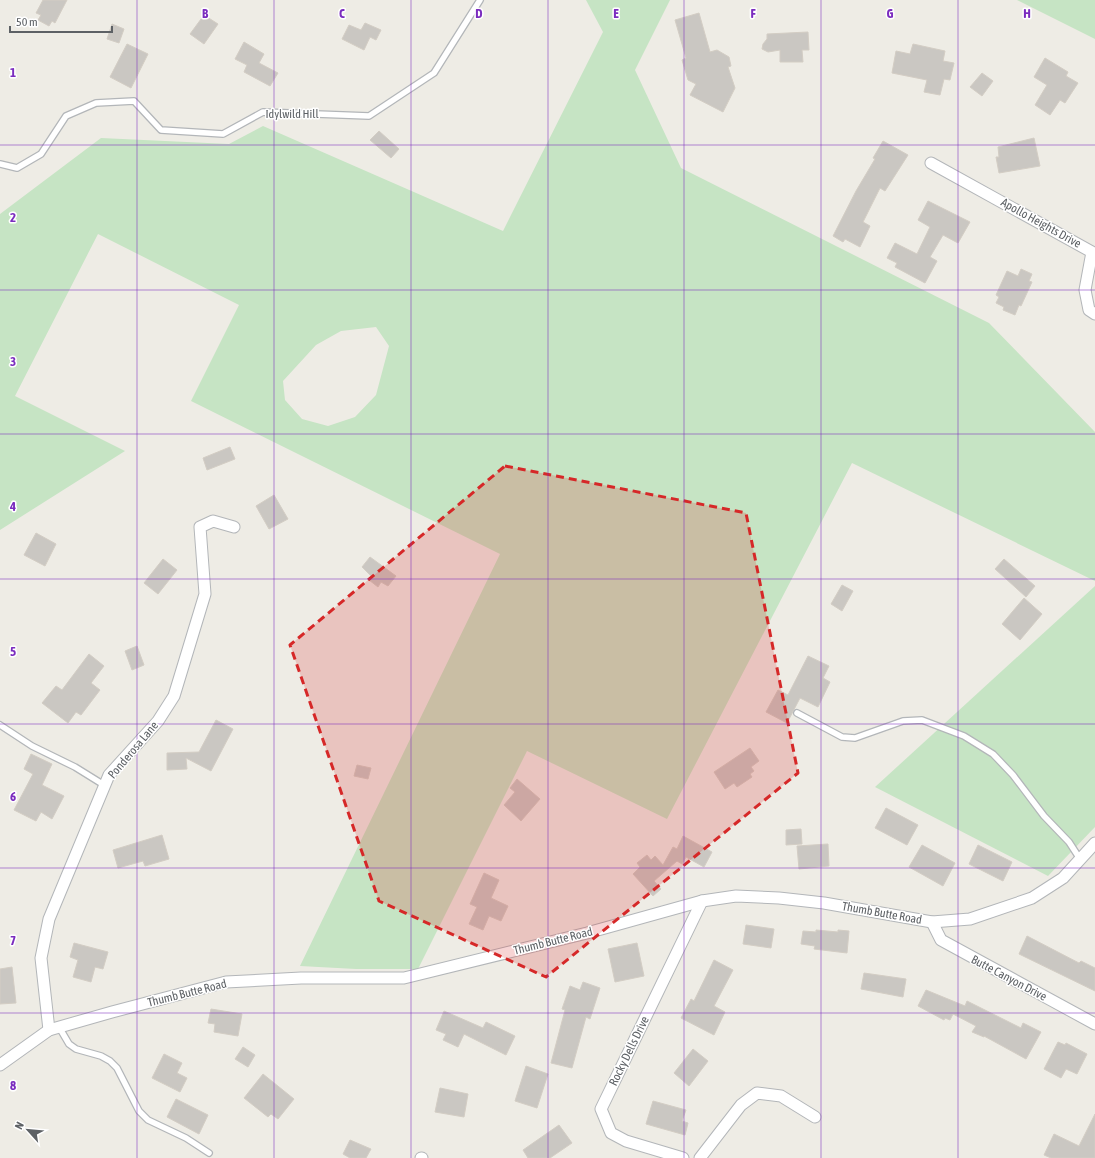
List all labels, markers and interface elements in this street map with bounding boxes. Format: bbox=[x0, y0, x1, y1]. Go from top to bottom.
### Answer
text: B bbox=[202, 6, 209, 21]
text: C bbox=[339, 6, 345, 21]
text: D bbox=[475, 6, 483, 21]
text: E bbox=[613, 6, 619, 21]
text: F bbox=[750, 6, 756, 21]
text: G bbox=[887, 6, 894, 21]
text: H bbox=[1023, 6, 1031, 21]
scale bar bbox=[10, 8, 112, 34]
text: 50 m bbox=[16, 15, 38, 29]
text: 1 bbox=[10, 65, 16, 80]
street label: Idylwild Hill bbox=[265, 107, 319, 121]
street label: Apollo Heights Drive bbox=[998, 195, 1084, 251]
text: 2 bbox=[10, 210, 16, 225]
text: 3 bbox=[10, 354, 16, 369]
text: 4 bbox=[9, 499, 16, 514]
text: 5 bbox=[10, 644, 16, 659]
street label: Ponderosa Lane bbox=[105, 718, 161, 782]
text: 6 bbox=[10, 789, 16, 804]
street label: Thumb Butte Road bbox=[841, 899, 923, 927]
street label: Thumb Butte Road bbox=[512, 924, 594, 958]
text: 7 bbox=[10, 933, 16, 948]
street label: Butte Canyon Drive bbox=[969, 952, 1049, 1004]
street label: Thumb Butte Road bbox=[146, 976, 228, 1010]
street label: Rocky Dells Drive bbox=[606, 1014, 652, 1088]
text: 8 bbox=[10, 1078, 16, 1093]
north arrow bbox=[8, 1110, 48, 1150]
text: N bbox=[12, 1120, 26, 1131]

